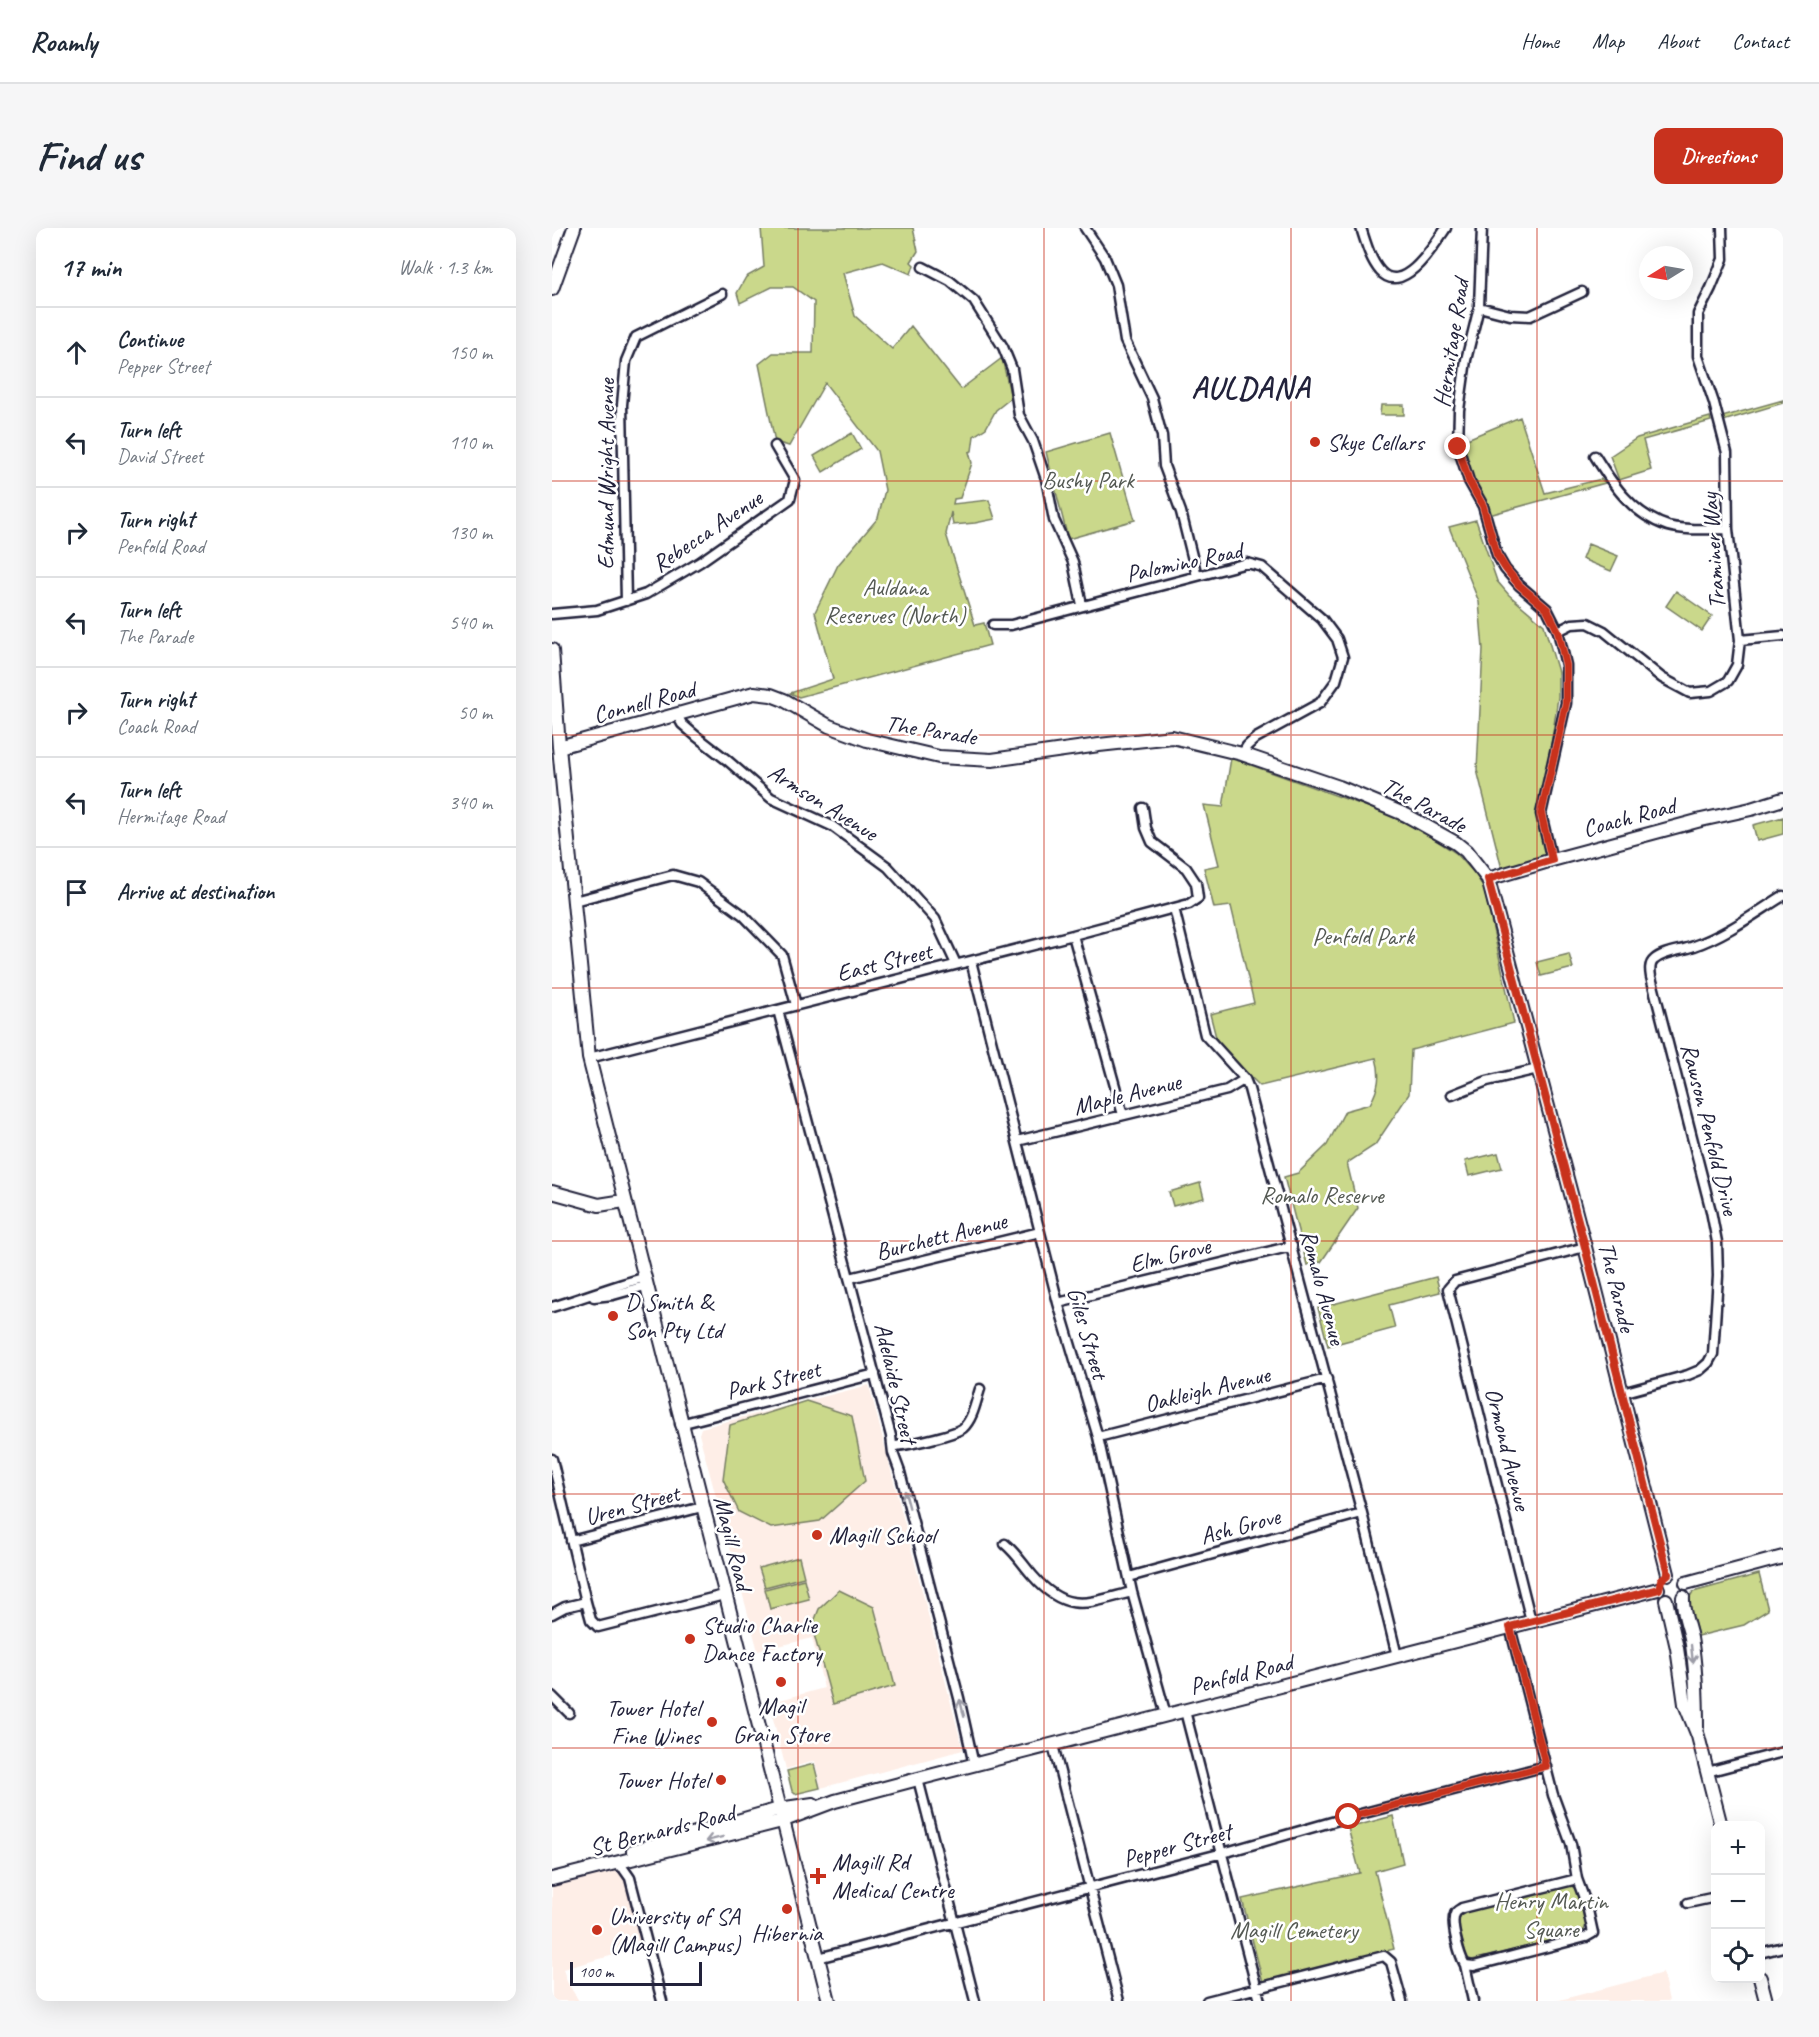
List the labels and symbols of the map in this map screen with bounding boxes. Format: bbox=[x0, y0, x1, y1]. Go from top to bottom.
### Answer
north arrow bbox=[1639, 246, 1693, 300]
street label: Hermitage Road bbox=[1426, 273, 1476, 409]
district label: AULDANA bbox=[1191, 369, 1312, 407]
street label: Edmund Wright Avenue bbox=[591, 376, 621, 569]
place label: Skye Cellars bbox=[1327, 427, 1425, 457]
route end bbox=[1444, 433, 1470, 459]
marker: Skye Cellars bbox=[1308, 435, 1322, 449]
park label: Bushy Park bbox=[1042, 465, 1136, 495]
street label: Rebecca Avenue bbox=[646, 482, 770, 579]
street label: Traminer Way bbox=[1694, 490, 1732, 610]
street label: Palomino Road bbox=[1123, 534, 1248, 589]
park label: Auldana Reserves (North) bbox=[825, 572, 967, 630]
street label: Connell Road bbox=[590, 673, 702, 730]
street label: The Parade bbox=[883, 708, 981, 752]
street label: Armson Avenue bbox=[763, 757, 885, 849]
street label: The Parade bbox=[1377, 770, 1473, 841]
street label: Coach Road bbox=[1579, 789, 1682, 844]
park label: Penfold Park bbox=[1312, 921, 1416, 951]
street label: East Street bbox=[833, 935, 937, 988]
street label: Rawson Penfold Drive bbox=[1674, 1040, 1746, 1220]
street label: Maple Avenue bbox=[1070, 1066, 1186, 1122]
park label: Romalo Reserve bbox=[1260, 1180, 1386, 1210]
street label: Burchett Avenue bbox=[872, 1205, 1012, 1267]
street label: Romalo Avenue bbox=[1293, 1226, 1353, 1350]
street label: Elm Grove bbox=[1127, 1230, 1215, 1279]
street label: The Parade bbox=[1591, 1239, 1643, 1337]
street label: Giles Street bbox=[1061, 1284, 1116, 1384]
place label: D Smith & Son Pty Ltd bbox=[625, 1287, 726, 1345]
marker: D Smith & Son Pty Ltd bbox=[606, 1309, 620, 1323]
street label: Adelaide Street bbox=[868, 1320, 925, 1449]
street label: Park Street bbox=[723, 1353, 825, 1406]
street label: Oakleigh Avenue bbox=[1141, 1358, 1275, 1419]
street label: Ormond Avenue bbox=[1478, 1385, 1538, 1515]
street label: Uren Street bbox=[581, 1477, 685, 1532]
one-way arrow bbox=[901, 1490, 913, 1509]
street label: Magill Road bbox=[707, 1493, 760, 1597]
street label: Ash Grove bbox=[1197, 1500, 1285, 1551]
place label: Magill School bbox=[829, 1520, 939, 1550]
marker: Magill School bbox=[810, 1528, 824, 1542]
place label: Studio Charlie Dance Factory bbox=[702, 1610, 824, 1668]
marker: Studio Charlie Dance Factory bbox=[683, 1632, 697, 1646]
one-way arrow bbox=[1687, 1644, 1698, 1663]
street label: Penfold Road bbox=[1186, 1646, 1299, 1701]
marker: Magil Grain Store bbox=[774, 1675, 788, 1689]
place label: Magil Grain Store bbox=[733, 1691, 831, 1749]
place label: Tower Hotel Fine Wines bbox=[606, 1693, 704, 1751]
one-way arrow bbox=[955, 1699, 967, 1718]
marker: Tower Hotel Fine Wines bbox=[705, 1715, 719, 1729]
place label: Tower Hotel bbox=[615, 1765, 713, 1795]
marker: Tower Hotel bbox=[714, 1773, 728, 1787]
street label: St Bernards Road bbox=[586, 1797, 741, 1862]
route start bbox=[1335, 1803, 1361, 1829]
street label: Pepper Street bbox=[1119, 1815, 1237, 1874]
one-way arrow bbox=[705, 1833, 724, 1845]
place label: Magill Rd Medical Centre bbox=[832, 1847, 956, 1905]
marker: Magill Rd Medical Centre bbox=[809, 1867, 827, 1885]
park label: Henry Martin Square bbox=[1494, 1886, 1609, 1944]
place label: University of SA (Magill Campus) bbox=[609, 1901, 741, 1959]
marker: Hibernia bbox=[780, 1902, 794, 1916]
park label: Magill Cemetery bbox=[1230, 1915, 1360, 1945]
place label: Hibernia bbox=[752, 1918, 824, 1948]
marker: University of SA (Magill Campus) bbox=[590, 1923, 604, 1937]
scale bar bbox=[570, 1959, 702, 1986]

